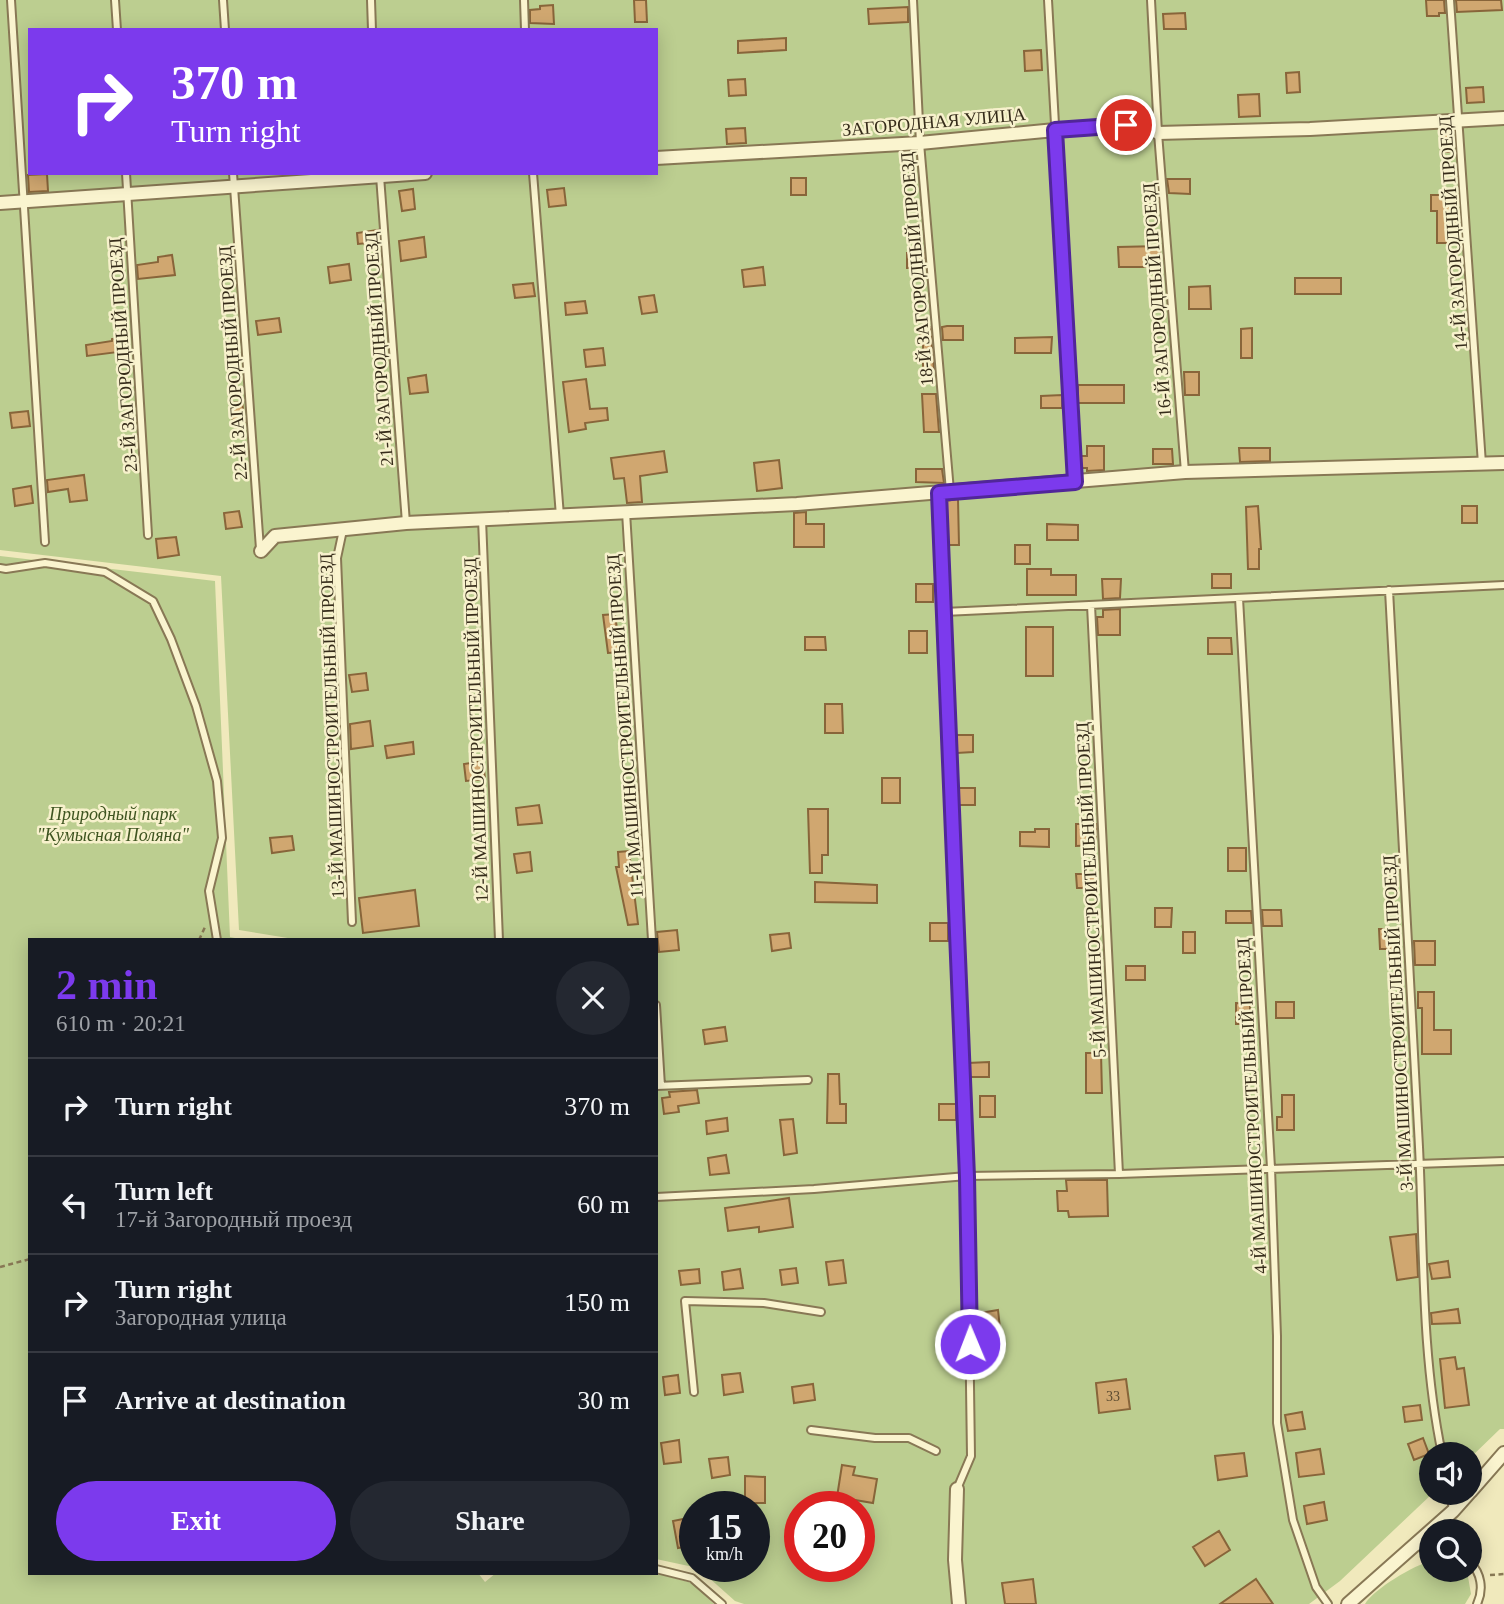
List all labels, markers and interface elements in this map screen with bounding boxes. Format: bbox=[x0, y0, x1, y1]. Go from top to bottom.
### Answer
text: 370 m bbox=[171, 55, 298, 110]
icon: right bbox=[56, 56, 147, 147]
pin bbox=[1096, 95, 1156, 155]
street label: ЗАГОРОДНАЯ УЛИЦА bbox=[841, 104, 1027, 140]
icon: arrive bbox=[1107, 106, 1145, 144]
text: Turn right bbox=[171, 113, 301, 149]
street label: 14-Й ЗАГОРОДНЫЙ ПРОЕЗД bbox=[1435, 115, 1471, 351]
street label: 18-Й ЗАГОРОДНЫЙ ПРОЕЗД bbox=[897, 151, 937, 387]
street label: 16-Й ЗАГОРОДНЫЙ ПРОЕЗД bbox=[1139, 182, 1175, 418]
street label: 21-Й ЗАГОРОДНЫЙ ПРОЕЗД bbox=[361, 231, 397, 467]
street label: 23-Й ЗАГОРОДНЫЙ ПРОЕЗД bbox=[105, 237, 141, 473]
street label: 22-Й ЗАГОРОДНЫЙ ПРОЕЗД bbox=[215, 245, 251, 481]
street label: 13-Й МАШИНОСТРОИТЕЛЬНЫЙ ПРОЕЗД bbox=[316, 553, 348, 899]
street label: 11-Й МАШИНОСТРОИТЕЛЬНЫЙ ПРОЕЗД bbox=[603, 553, 647, 899]
street label: 12-Й МАШИНОСТРОИТЕЛЬНЫЙ ПРОЕЗД bbox=[460, 557, 492, 903]
street label: 5-Й МАШИНОСТРОИТЕЛЬНЫЙ ПРОЕЗД bbox=[1072, 722, 1110, 1058]
park label: Природный парк "Кумысная Поляна" bbox=[37, 804, 189, 845]
street label: 3-Й МАШИНОСТРОИТЕЛЬНЫЙ ПРОЕЗД bbox=[1379, 855, 1417, 1191]
street label: 4-Й МАШИНОСТРОИТЕЛЬНЫЙ ПРОЕЗД bbox=[1233, 938, 1271, 1274]
button: close bbox=[556, 961, 630, 1035]
text: 2 min bbox=[56, 962, 158, 1008]
text: 610 m · 20:21 bbox=[56, 1011, 186, 1036]
icon: right bbox=[56, 1088, 94, 1126]
text: Turn right bbox=[115, 1092, 232, 1121]
text: 370 m bbox=[564, 1092, 630, 1121]
text: Turn left bbox=[115, 1177, 213, 1206]
icon: left bbox=[56, 1186, 94, 1224]
text: 60 m bbox=[577, 1190, 630, 1219]
text: 17-й Загородный проезд bbox=[115, 1207, 352, 1232]
text: Turn right bbox=[115, 1275, 232, 1304]
icon: right bbox=[56, 1284, 94, 1322]
text: 150 m bbox=[564, 1288, 630, 1317]
text: Загородная улица bbox=[115, 1305, 287, 1330]
position arrow bbox=[933, 1307, 1007, 1381]
icon: arrive bbox=[56, 1382, 94, 1420]
text: Arrive at destination bbox=[115, 1386, 346, 1415]
text: 30 m bbox=[577, 1386, 630, 1415]
house number: 33 bbox=[1106, 1389, 1120, 1404]
map controls bbox=[1419, 1442, 1482, 1582]
button: sound bbox=[1419, 1442, 1482, 1505]
button: Exit bbox=[56, 1481, 336, 1561]
button: Share bbox=[350, 1481, 630, 1561]
speed limit sign: 20 bbox=[784, 1491, 875, 1582]
text: 15 bbox=[707, 1508, 742, 1547]
button: search bbox=[1419, 1519, 1482, 1582]
text: km/h bbox=[706, 1544, 743, 1564]

